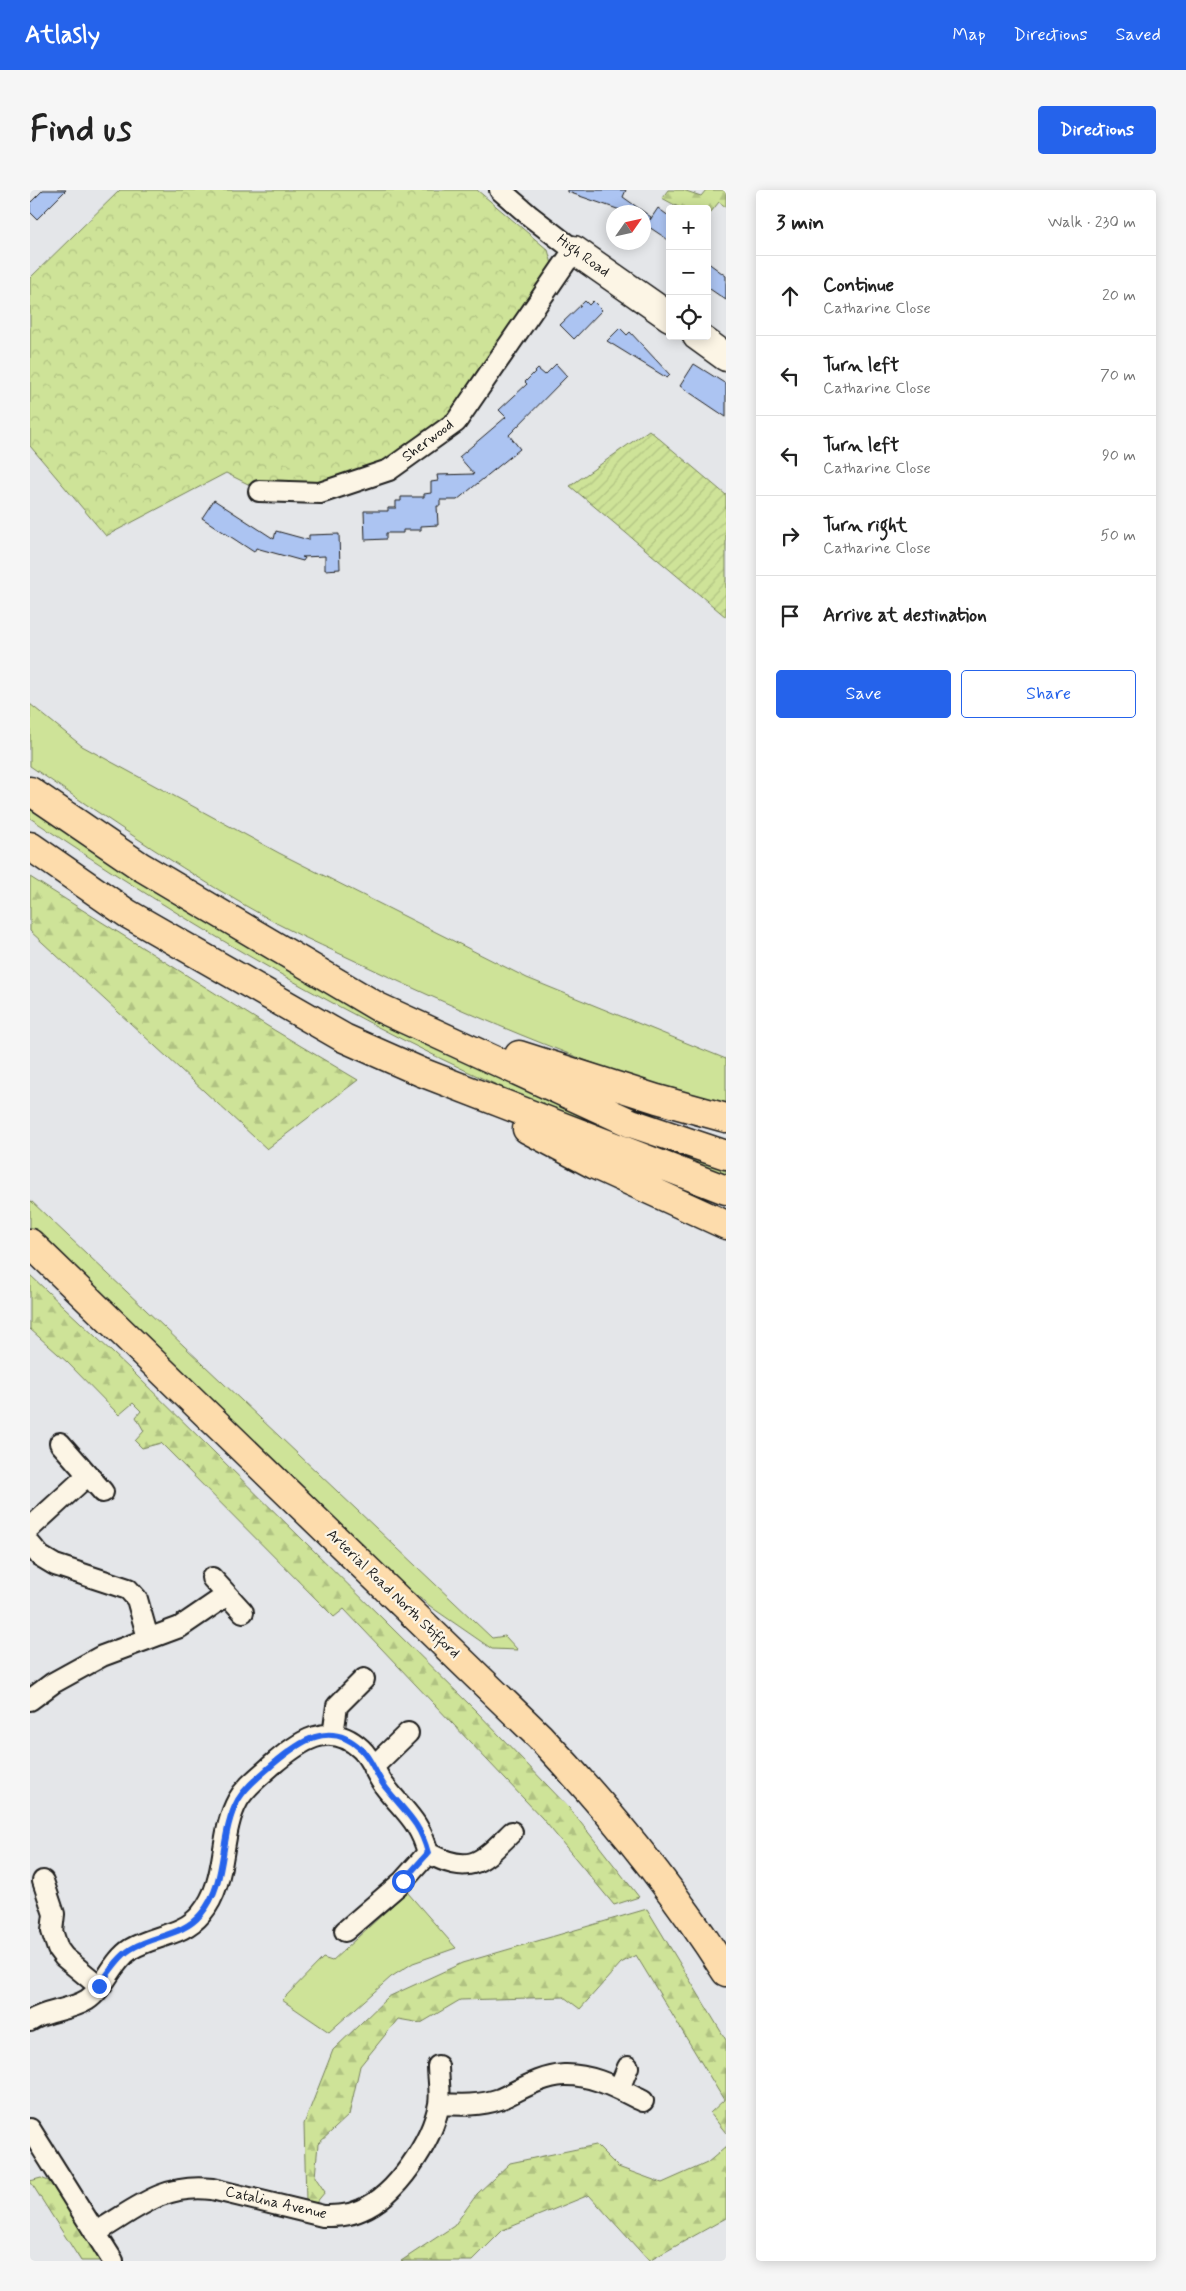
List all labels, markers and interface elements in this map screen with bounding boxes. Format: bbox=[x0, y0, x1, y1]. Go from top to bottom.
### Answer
text: Atlasly bbox=[25, 20, 100, 51]
text: Map bbox=[953, 23, 986, 47]
text: Directions bbox=[1014, 23, 1088, 47]
text: Saved bbox=[1116, 23, 1161, 47]
button: Directions bbox=[1038, 106, 1156, 154]
text: Find us bbox=[30, 107, 132, 153]
north arrow bbox=[606, 205, 651, 250]
map controls bbox=[666, 205, 711, 340]
button: + bbox=[666, 205, 711, 250]
text: 3 min bbox=[776, 209, 824, 237]
text: Walk · 230 m bbox=[1048, 212, 1136, 233]
street label: High Road bbox=[552, 230, 614, 283]
button: − bbox=[666, 250, 711, 295]
text: Continue bbox=[823, 273, 894, 298]
icon: ahead bbox=[776, 282, 804, 310]
text: 20 m bbox=[1102, 285, 1136, 306]
button: locate bbox=[666, 295, 711, 340]
text: Catharine Close bbox=[823, 298, 931, 319]
text: Turn left bbox=[823, 353, 899, 378]
icon: left bbox=[776, 362, 804, 390]
text: 70 m bbox=[1100, 365, 1136, 386]
text: Catharine Close bbox=[823, 378, 931, 399]
street label: Sherwood bbox=[398, 415, 458, 467]
text: Turn left bbox=[823, 433, 899, 458]
icon: left bbox=[776, 442, 804, 470]
text: 90 m bbox=[1102, 445, 1136, 466]
text: Catharine Close bbox=[823, 458, 931, 479]
text: Turn right bbox=[823, 513, 907, 538]
icon: right bbox=[776, 522, 804, 550]
text: 50 m bbox=[1100, 525, 1136, 546]
text: Catharine Close bbox=[823, 538, 931, 559]
icon: arrive bbox=[776, 602, 804, 630]
text: Arrive at destination bbox=[823, 603, 987, 628]
button: Save bbox=[776, 670, 951, 718]
button: Share bbox=[961, 670, 1136, 718]
street label: Arterial Road North Stifford bbox=[320, 1525, 464, 1665]
route start bbox=[392, 1870, 415, 1893]
route end bbox=[88, 1975, 111, 1998]
street label: Catalina Avenue bbox=[223, 2182, 329, 2224]

